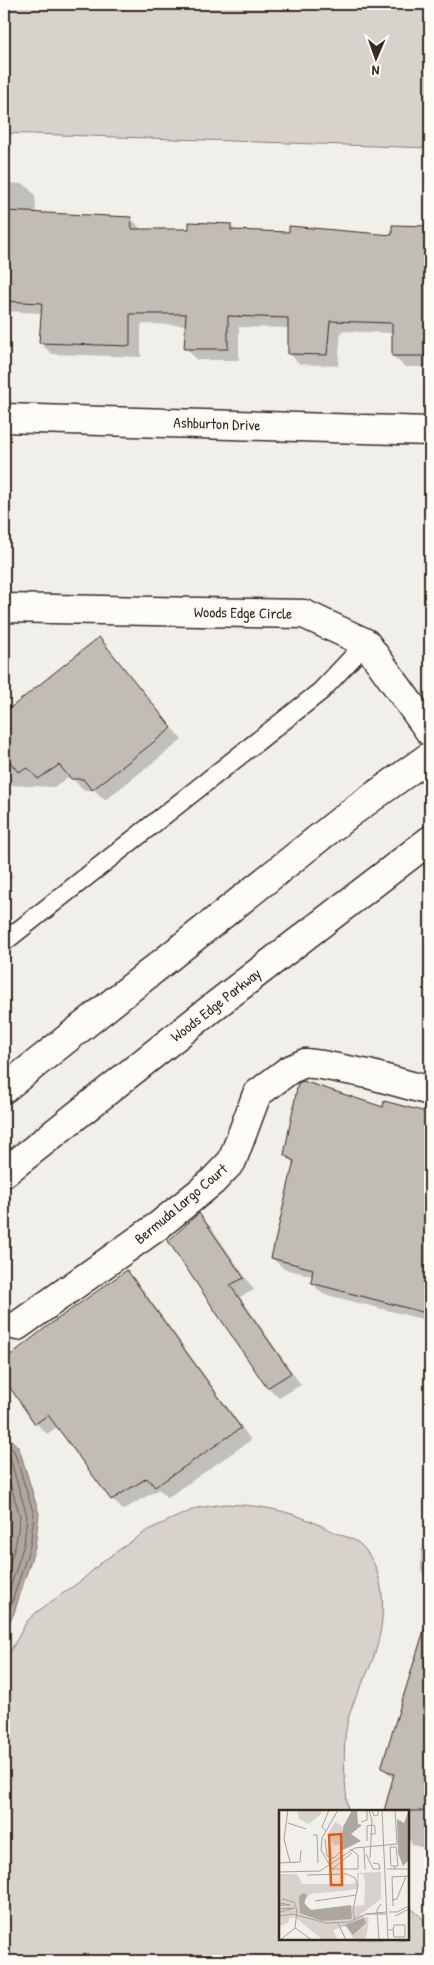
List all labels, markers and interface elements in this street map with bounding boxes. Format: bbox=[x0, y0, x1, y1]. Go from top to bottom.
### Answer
north arrow bbox=[352, 32, 402, 82]
text: N bbox=[371, 62, 380, 81]
street label: Ashburton Drive bbox=[173, 411, 261, 436]
street label: Woods Edge Circle bbox=[194, 601, 292, 624]
street label: Woods Edge Parkway bbox=[166, 963, 265, 1047]
street label: Bermuda Largo Court bbox=[130, 1158, 232, 1249]
inset map bbox=[279, 1810, 409, 1940]

